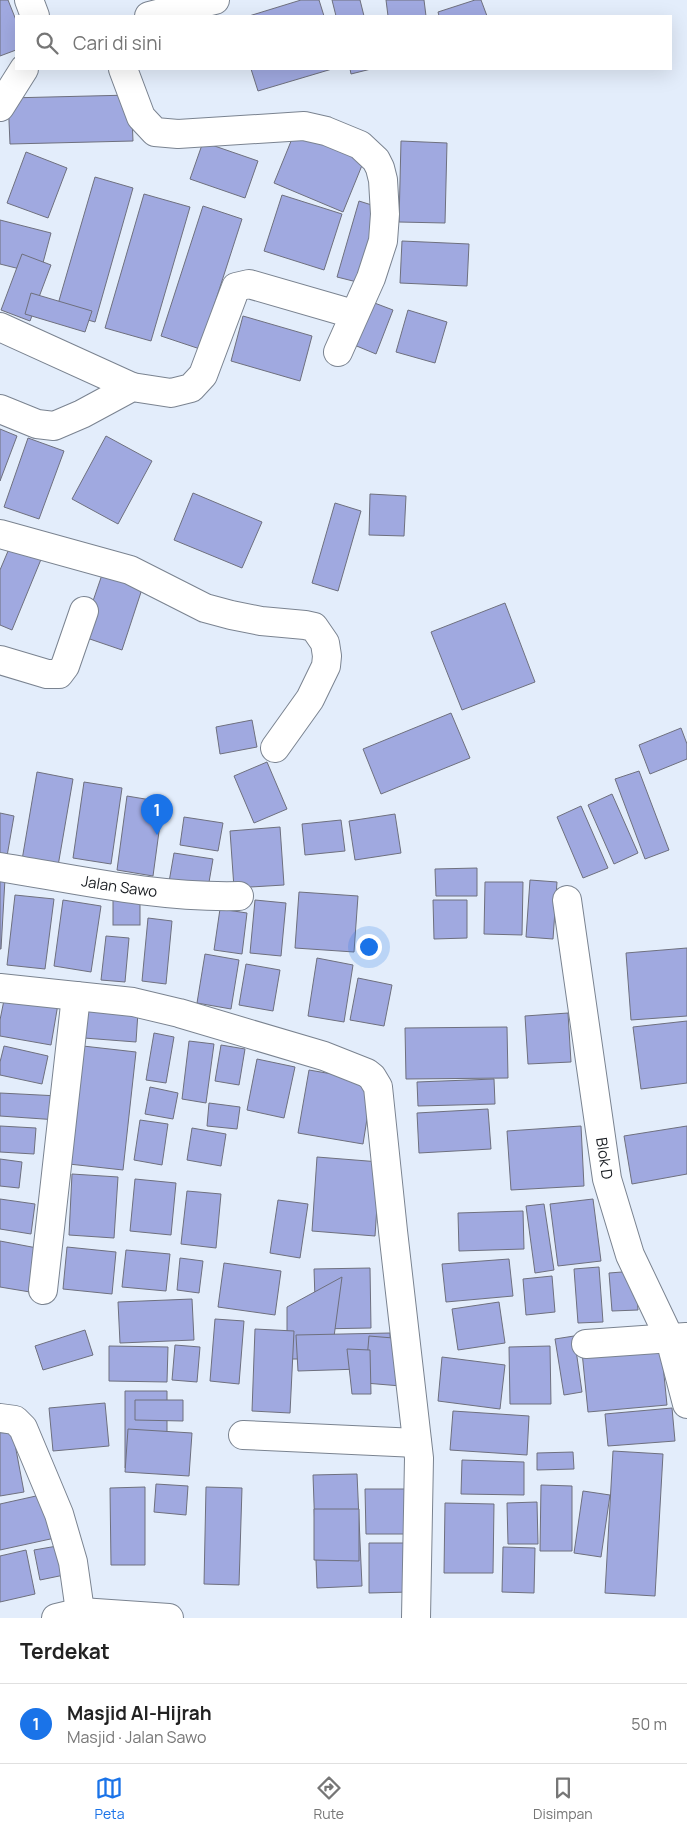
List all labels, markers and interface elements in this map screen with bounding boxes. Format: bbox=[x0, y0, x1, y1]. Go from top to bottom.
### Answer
search box bbox=[15, 15, 672, 70]
icon: search bbox=[33, 29, 61, 57]
text: Cari di sini bbox=[73, 30, 162, 56]
pin: 1 bbox=[141, 794, 173, 835]
street label: Jalan Sawo bbox=[80, 870, 159, 902]
your location bbox=[356, 934, 382, 960]
street label: Blok D bbox=[591, 1136, 618, 1181]
text: Terdekat bbox=[20, 1637, 110, 1665]
text: Masjid Al-Hijrah bbox=[67, 1700, 212, 1726]
text: 1 bbox=[32, 1713, 40, 1735]
text: 50 m bbox=[631, 1713, 667, 1735]
text: Masjid · Jalan Sawo bbox=[67, 1726, 206, 1748]
tab: Peta bbox=[94, 1774, 124, 1823]
tab: Rute bbox=[313, 1774, 344, 1823]
tab: Disimpan bbox=[533, 1774, 593, 1823]

